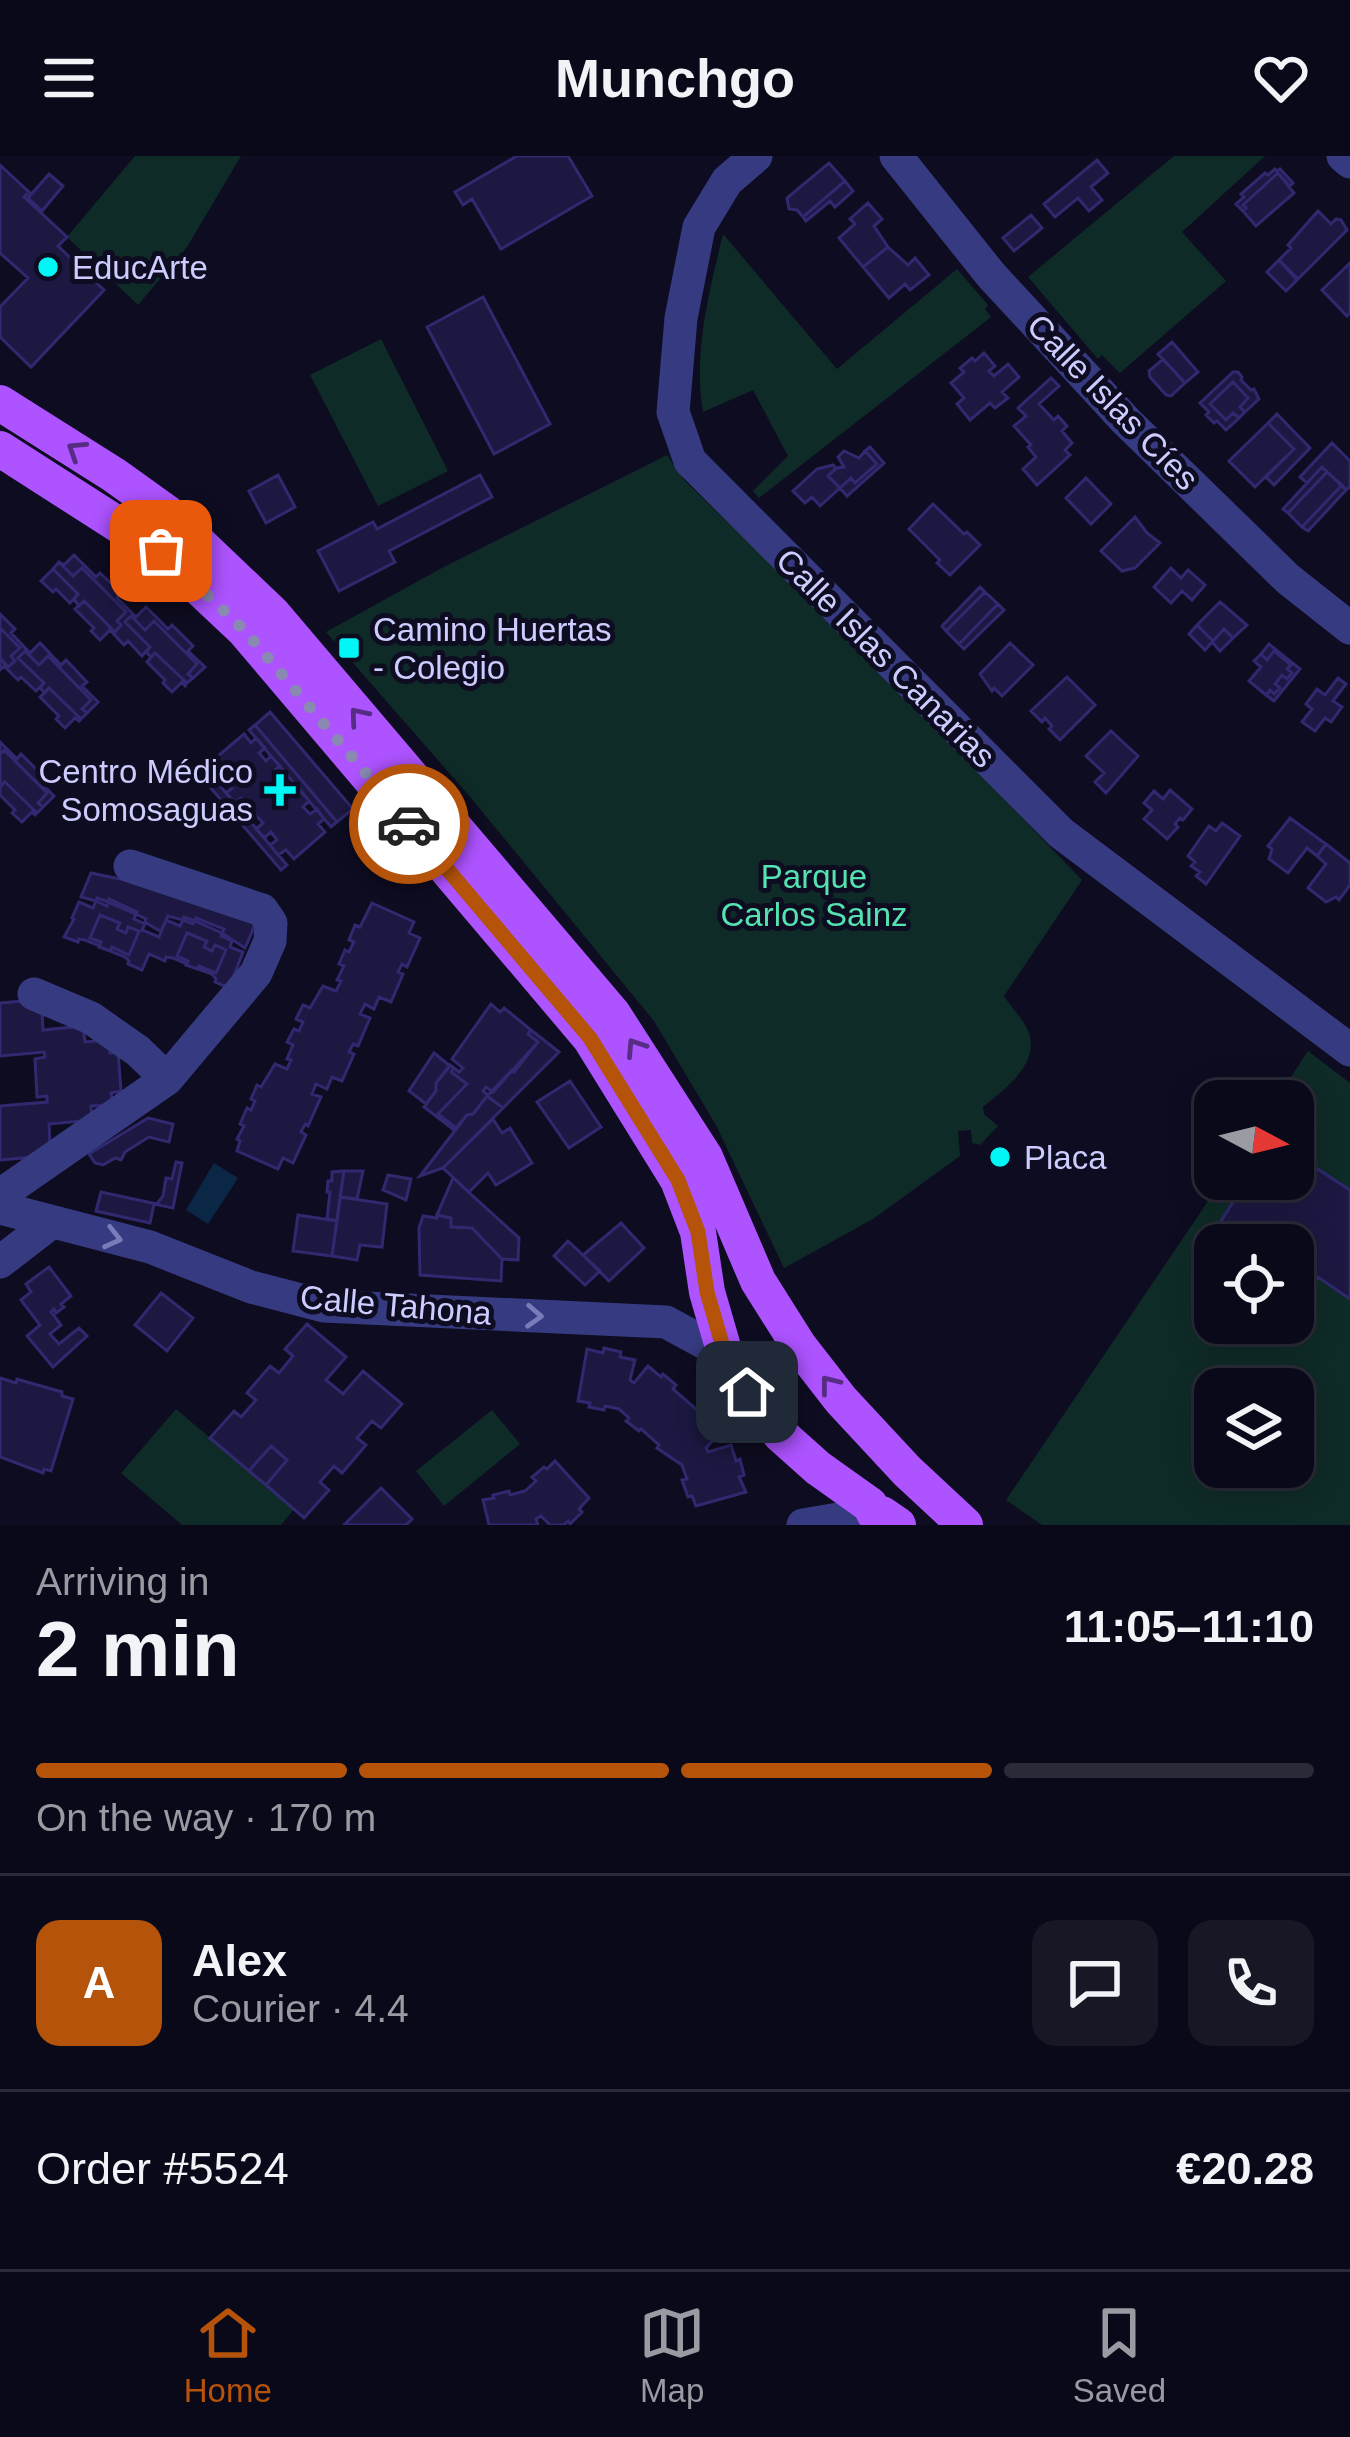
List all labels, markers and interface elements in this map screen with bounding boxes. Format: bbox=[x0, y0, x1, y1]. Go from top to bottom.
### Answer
icon: menu bbox=[36, 45, 102, 111]
icon: heart bbox=[1248, 45, 1314, 111]
text: Munchgo bbox=[555, 48, 795, 108]
place label: EducArte bbox=[72, 249, 208, 286]
marker: EducArte bbox=[35, 254, 61, 280]
street label: Calle Islas Cíes bbox=[1020, 307, 1206, 497]
one-way arrow bbox=[67, 442, 89, 465]
pin bbox=[110, 500, 212, 602]
icon: bag bbox=[128, 518, 194, 584]
street label: Calle Islas Canarias bbox=[769, 541, 1003, 775]
place label: Camino Huertas - Colegio bbox=[373, 611, 611, 686]
marker: Camino Huertas - Colegio bbox=[336, 635, 362, 661]
one-way arrow bbox=[351, 708, 373, 730]
place label: Centro Médico Somosaguas bbox=[38, 753, 253, 828]
courier bbox=[349, 764, 469, 884]
marker: Centro Médico Somosaguas bbox=[264, 774, 296, 806]
icon: car bbox=[376, 791, 442, 857]
park label: Parque Carlos Sainz bbox=[720, 858, 908, 933]
one-way arrow bbox=[627, 1039, 649, 1061]
north arrow bbox=[1194, 1080, 1314, 1200]
map controls bbox=[1194, 1080, 1314, 1488]
place label: Placa bbox=[1024, 1139, 1107, 1176]
marker: Placa bbox=[987, 1144, 1013, 1170]
one-way arrow bbox=[103, 1223, 123, 1248]
button: locate bbox=[1194, 1224, 1314, 1344]
street label: Calle Tahona bbox=[299, 1278, 494, 1332]
one-way arrow bbox=[525, 1303, 544, 1329]
pin bbox=[696, 1341, 798, 1443]
icon: home bbox=[714, 1359, 780, 1425]
button: layers bbox=[1194, 1368, 1314, 1488]
one-way arrow bbox=[822, 1376, 843, 1398]
text: Arriving in bbox=[36, 1560, 209, 1603]
text: 11:05–11:10 bbox=[1064, 1601, 1314, 1652]
text: 2 min bbox=[36, 1605, 240, 1693]
text: On the way · 170 m bbox=[36, 1796, 376, 1839]
button: chat bbox=[1032, 1920, 1158, 2046]
button: phone bbox=[1188, 1920, 1314, 2046]
text: Alex bbox=[192, 1935, 287, 1986]
text: A bbox=[83, 1957, 115, 2008]
text: Courier · 4.4 bbox=[192, 1987, 409, 2030]
text: Order #5524 bbox=[36, 2143, 289, 2194]
text: €20.28 bbox=[1176, 2143, 1314, 2194]
tab: Home bbox=[184, 2300, 272, 2410]
tab: Map bbox=[639, 2300, 705, 2410]
tab: Saved bbox=[1073, 2300, 1166, 2410]

